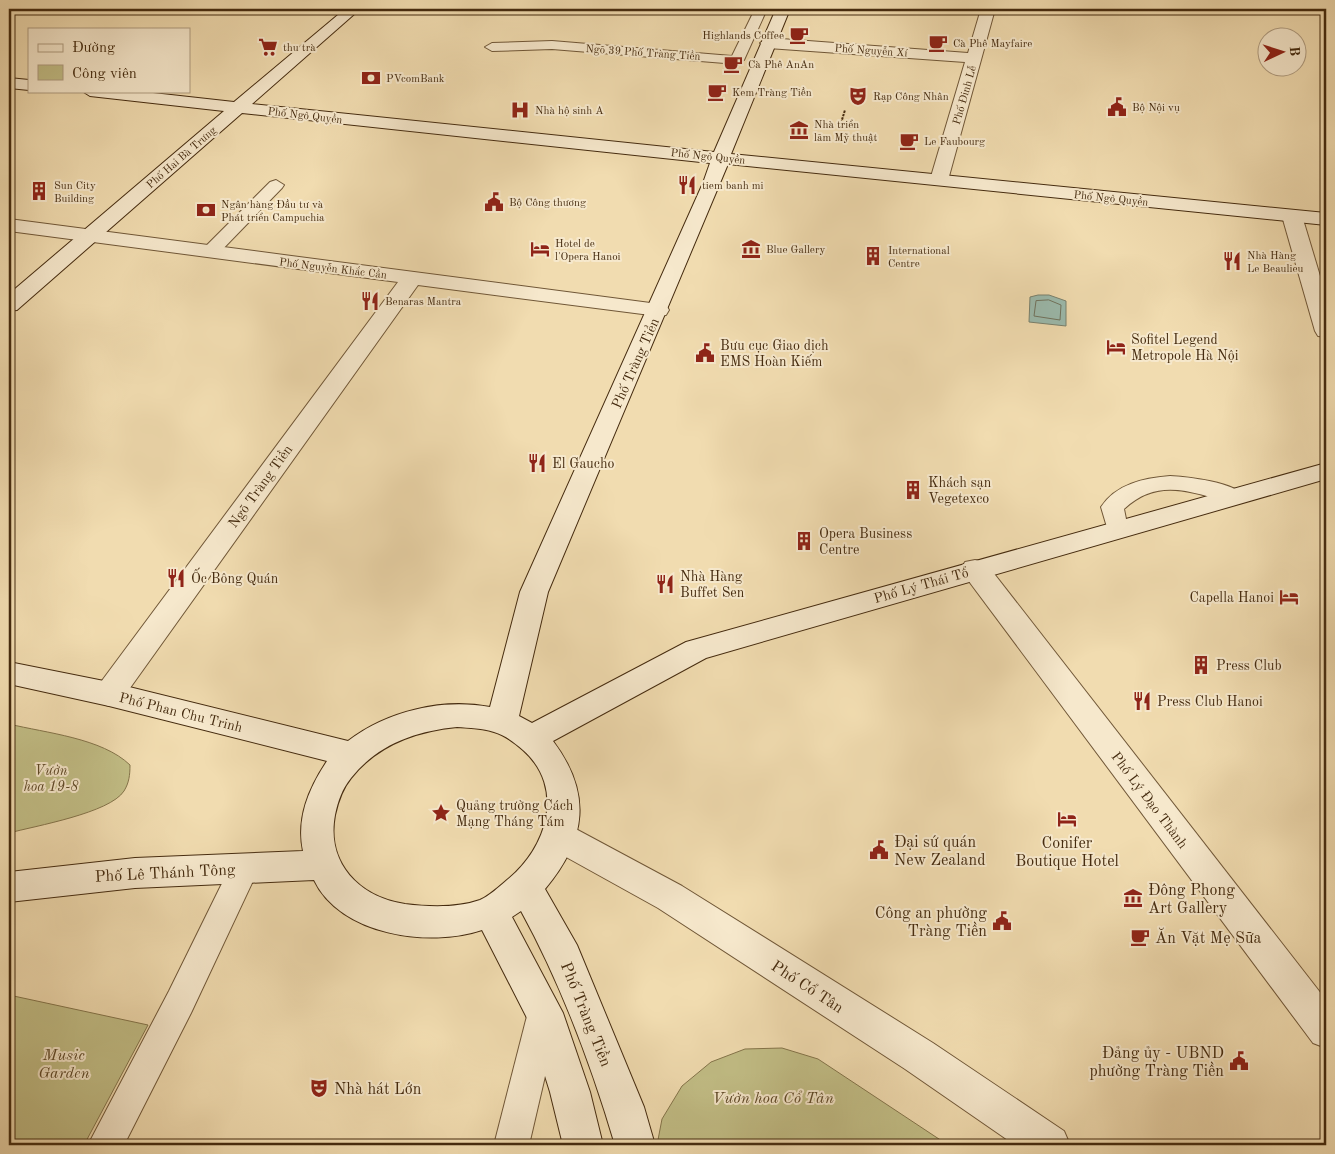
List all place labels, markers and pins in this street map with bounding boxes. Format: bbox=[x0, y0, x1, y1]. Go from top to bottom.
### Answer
cafe icon: Highlands Coffee bbox=[788, 24, 810, 46]
place label: Highlands Coffee bbox=[702, 31, 784, 42]
cafe icon: Cà Phê Mayfaire bbox=[927, 32, 949, 54]
supermarket icon: thu trà bbox=[257, 36, 279, 58]
place label: Cà Phê Mayfaire bbox=[953, 39, 1032, 50]
place label: thu trà bbox=[283, 43, 316, 54]
cafe icon: Cà Phê AnAn bbox=[722, 53, 744, 75]
place label: Cà Phê AnAn bbox=[748, 60, 814, 71]
bank icon: PVcomBank bbox=[360, 67, 382, 89]
place label: PVcomBank bbox=[386, 74, 445, 85]
cafe icon: Kem Tràng Tiền bbox=[706, 81, 728, 103]
theatre icon: Rạp Công Nhân bbox=[847, 85, 869, 107]
place label: Kem Tràng Tiền bbox=[732, 87, 812, 99]
place label: Rạp Công Nhân bbox=[873, 92, 949, 103]
public building icon: Bộ Nội vụ bbox=[1106, 96, 1128, 118]
hospital icon: Nhà hộ sinh A bbox=[509, 99, 531, 121]
place label: Bộ Nội vụ bbox=[1132, 103, 1180, 114]
place label: Nhà hộ sinh A bbox=[535, 106, 604, 117]
museum icon: Nhà triển lãm Mỹ thuật bbox=[788, 119, 810, 141]
place label: Nhà triển lãm Mỹ thuật bbox=[814, 119, 877, 144]
cafe icon: Le Faubourg bbox=[898, 130, 920, 152]
place label: Le Faubourg bbox=[924, 137, 985, 148]
restaurant icon: tiem banh mi bbox=[676, 174, 698, 196]
building icon: Sun City Building bbox=[28, 180, 50, 202]
place label: Sun City Building bbox=[54, 181, 96, 205]
place label: tiem banh mi bbox=[702, 181, 763, 192]
public building icon: Bộ Công thương bbox=[483, 191, 505, 213]
place label: Bộ Công thương bbox=[509, 198, 586, 209]
bank icon: Ngân hàng Đầu tư và Phát triển Campuchia bbox=[195, 199, 217, 221]
place label: Ngân hàng Đầu tư và Phát triển Campuchia bbox=[221, 199, 325, 224]
hotel icon: Hotel de l'Opera Hanoi bbox=[529, 238, 551, 260]
museum icon: Blue Gallery bbox=[740, 238, 762, 260]
place label: Hotel de l'Opera Hanoi bbox=[555, 239, 621, 263]
place label: Blue Gallery bbox=[766, 245, 825, 256]
building icon: International Centre bbox=[862, 245, 884, 267]
place label: International Centre bbox=[888, 246, 950, 270]
restaurant icon: Nhà Hàng Le Beaulieu bbox=[1221, 250, 1243, 272]
place label: Nhà Hàng Le Beaulieu bbox=[1247, 251, 1303, 275]
restaurant icon: Benaras Mantra bbox=[359, 290, 381, 312]
place label: Benaras Mantra bbox=[385, 297, 462, 308]
place label: Sofitel Legend Metropole Hà Nội bbox=[1131, 333, 1239, 363]
hotel icon: Sofitel Legend Metropole Hà Nội bbox=[1105, 336, 1127, 358]
place label: Bưu cục Giao dịch EMS Hoàn Kiếm bbox=[720, 339, 829, 369]
public building icon: Bưu cục Giao dịch EMS Hoàn Kiếm bbox=[694, 342, 716, 364]
restaurant icon: El Gaucho bbox=[526, 452, 548, 474]
place label: El Gaucho bbox=[552, 457, 615, 471]
place label: Khách sạn Vegetexco bbox=[928, 476, 992, 506]
building icon: Khách sạn Vegetexco bbox=[902, 479, 924, 501]
place label: Opera Business Centre bbox=[819, 527, 912, 557]
building icon: Opera Business Centre bbox=[793, 530, 815, 552]
restaurant icon: Ốc Bông Quán bbox=[165, 567, 187, 589]
place label: Ốc Bông Quán bbox=[191, 567, 279, 586]
place label: Nhà Hàng Buffet Sen bbox=[680, 570, 745, 600]
restaurant icon: Nhà Hàng Buffet Sen bbox=[654, 573, 676, 595]
hotel icon: Capella Hanoi bbox=[1278, 586, 1300, 608]
place label: Capella Hanoi bbox=[1189, 591, 1274, 605]
building icon: Press Club bbox=[1190, 654, 1212, 676]
place label: Press Club bbox=[1216, 659, 1282, 673]
restaurant icon: Press Club Hanoi bbox=[1131, 690, 1153, 712]
place label: Press Club Hanoi bbox=[1157, 695, 1263, 709]
place label: Quảng trường Cách Mạng Tháng Tám bbox=[456, 799, 574, 829]
place icon: Quảng trường Cách Mạng Tháng Tám bbox=[430, 802, 452, 824]
hotel icon: Conifer Boutique Hotel bbox=[1056, 808, 1078, 830]
place label: Đại sứ quán New Zealand bbox=[894, 835, 986, 869]
place label: Conifer Boutique Hotel bbox=[1015, 836, 1119, 870]
public building icon: Đại sứ quán New Zealand bbox=[868, 839, 890, 861]
place label: Đông Phong Art Gallery bbox=[1148, 883, 1235, 917]
museum icon: Đông Phong Art Gallery bbox=[1122, 887, 1144, 909]
place label: Công an phường Tràng Tiền bbox=[875, 906, 987, 940]
public building icon: Công an phường Tràng Tiền bbox=[991, 910, 1013, 932]
cafe icon: Ăn Vặt Mẹ Sữa bbox=[1129, 926, 1151, 948]
place label: Ăn Vặt Mẹ Sữa bbox=[1155, 927, 1261, 947]
place label: Đảng ủy - UBND phường Tràng Tiền bbox=[1089, 1046, 1224, 1080]
public building icon: Đảng ủy - UBND phường Tràng Tiền bbox=[1228, 1050, 1250, 1072]
theatre icon: Nhà hát Lớn bbox=[308, 1077, 330, 1099]
place label: Nhà hát Lớn bbox=[334, 1082, 422, 1098]

